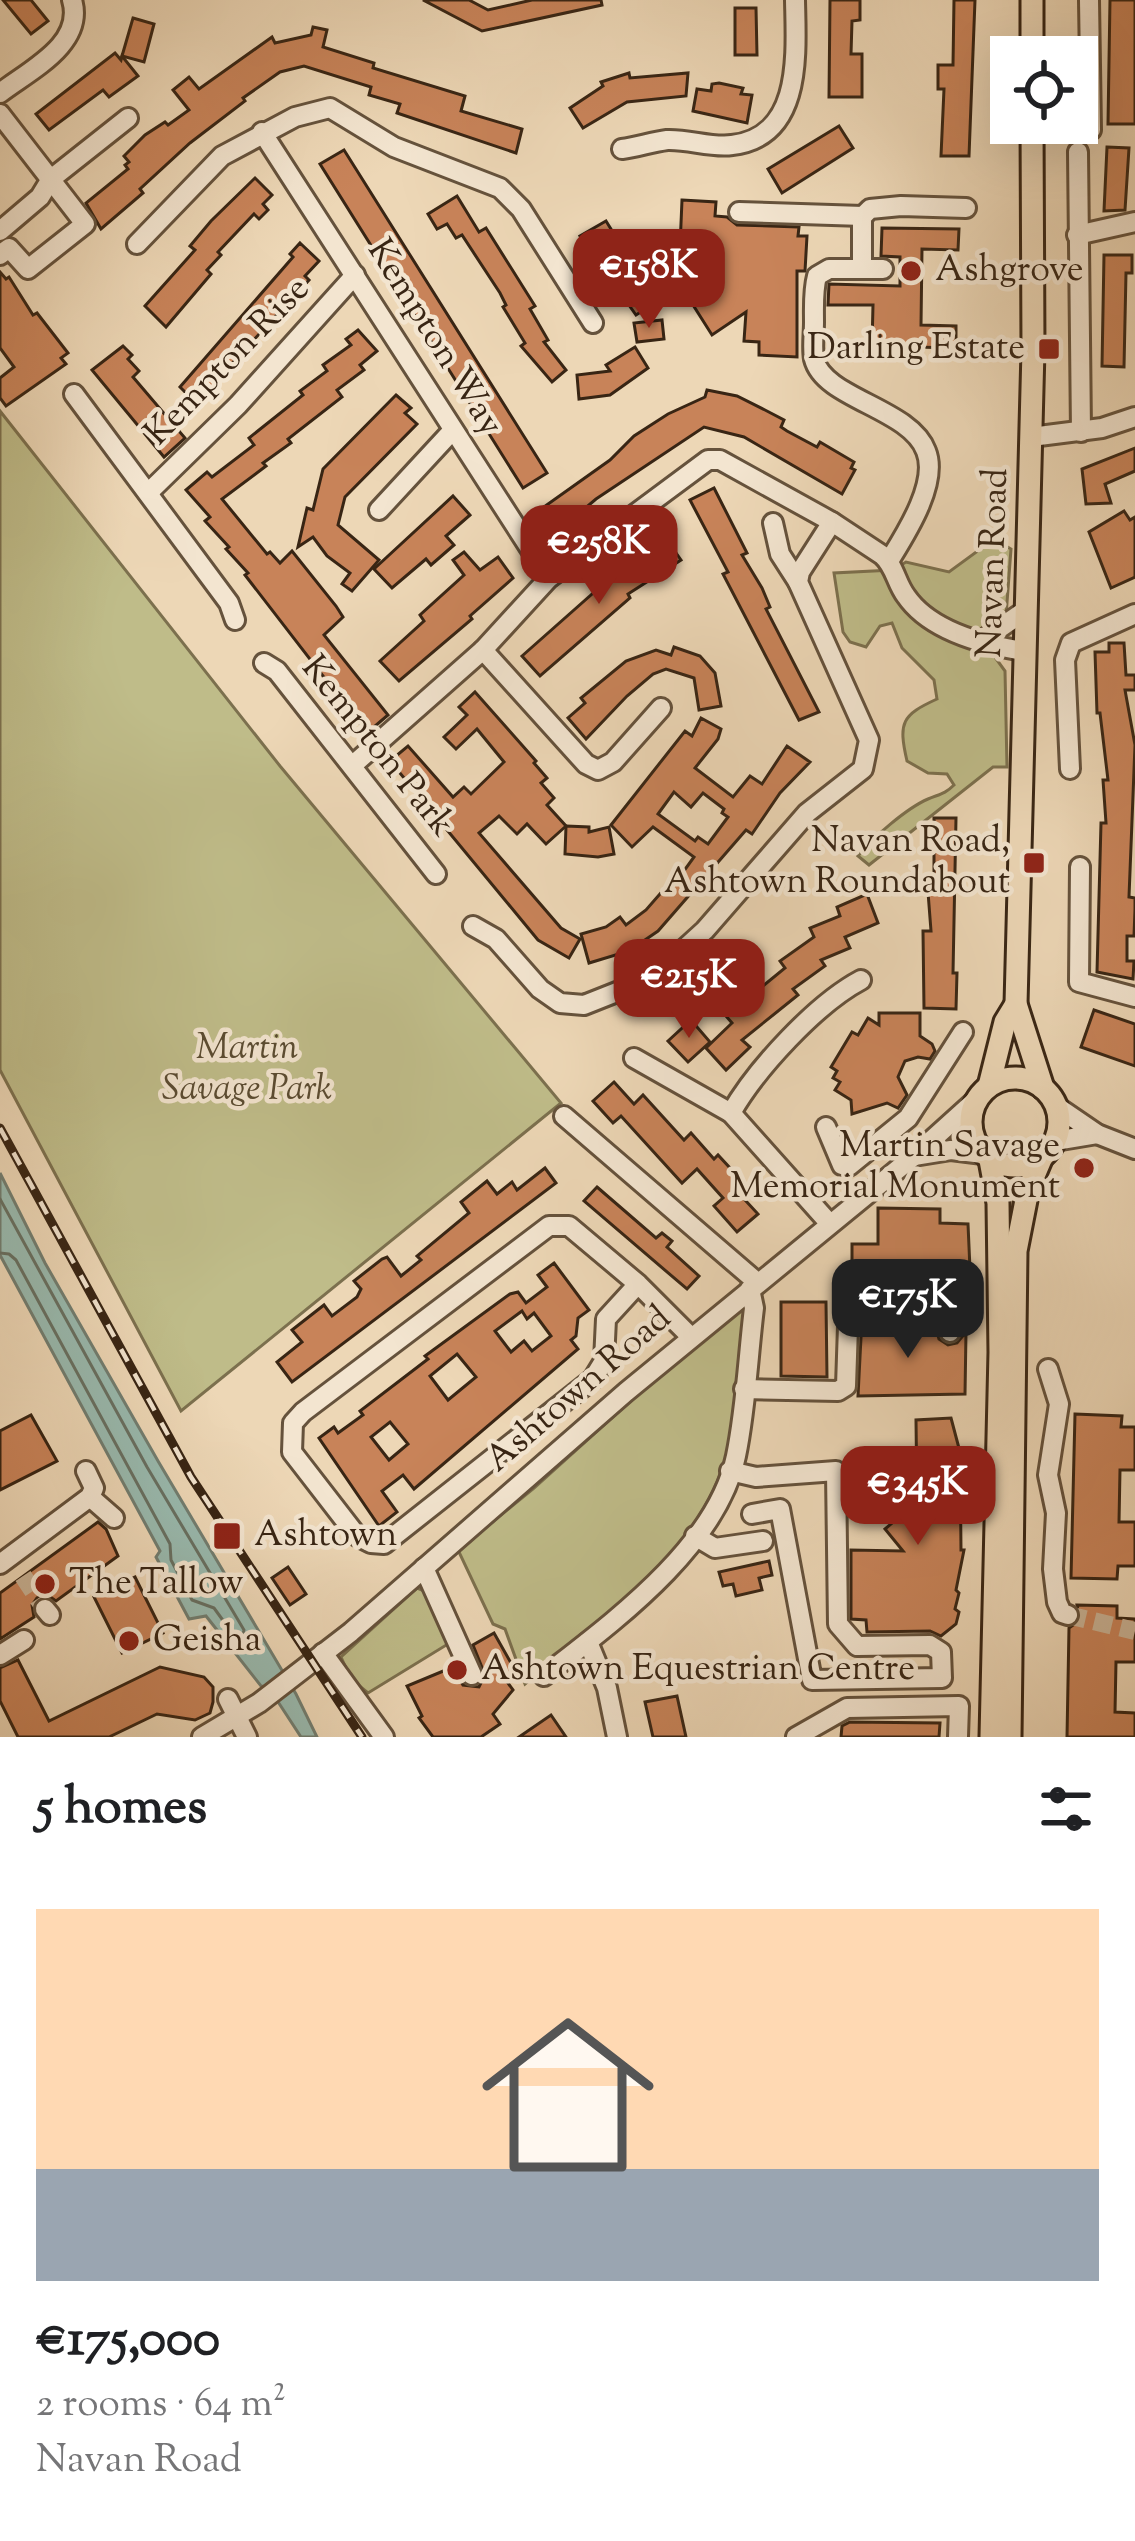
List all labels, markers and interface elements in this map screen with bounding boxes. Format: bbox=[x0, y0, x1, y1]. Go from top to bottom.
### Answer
map controls bbox=[990, 36, 1098, 144]
button: locate bbox=[990, 36, 1098, 144]
pin: €158K bbox=[565, 229, 733, 331]
street label: Kempton Way bbox=[353, 230, 515, 447]
text: €158K bbox=[600, 240, 698, 296]
place label: Ashgrove bbox=[935, 245, 1083, 297]
marker: Ashgrove bbox=[898, 258, 924, 284]
street label: Kempton Rise bbox=[133, 265, 323, 459]
place label: Darling Estate bbox=[807, 323, 1025, 375]
marker: Darling Estate bbox=[1036, 336, 1062, 362]
street label: Navan Road bbox=[965, 467, 1023, 659]
pin: €258K bbox=[515, 505, 683, 607]
text: €258K bbox=[548, 516, 650, 572]
street label: Kempton Park bbox=[287, 645, 467, 849]
place label: Navan Road, Ashtown Roundabout bbox=[664, 816, 1010, 909]
marker: Navan Road, Ashtown Roundabout bbox=[1021, 850, 1047, 876]
pin: €215K bbox=[605, 939, 773, 1041]
text: €215K bbox=[641, 950, 737, 1006]
park label: Martin Savage Park bbox=[162, 1023, 332, 1116]
place label: Martin Savage Memorial Monument bbox=[730, 1121, 1060, 1214]
marker: Martin Savage Memorial Monument bbox=[1071, 1155, 1097, 1181]
pin: €175K bbox=[824, 1259, 992, 1361]
text: €175K bbox=[859, 1270, 957, 1326]
street label: Ashtown Road bbox=[474, 1294, 684, 1486]
pin: €345K bbox=[834, 1446, 1002, 1548]
text: €345K bbox=[868, 1457, 968, 1513]
place label: Ashtown bbox=[254, 1510, 397, 1562]
marker: Ashtown bbox=[211, 1520, 243, 1552]
place label: The Tallow bbox=[69, 1558, 244, 1610]
marker: The Tallow bbox=[32, 1571, 58, 1597]
place label: Geisha bbox=[153, 1615, 261, 1667]
marker: Geisha bbox=[116, 1628, 142, 1654]
place label: Ashtown Equestrian Centre bbox=[481, 1644, 915, 1696]
marker: Ashtown Equestrian Centre bbox=[444, 1657, 470, 1683]
text: 5 homes bbox=[36, 1773, 207, 1846]
icon: filters bbox=[1033, 1776, 1099, 1842]
icon: home bbox=[460, 1987, 676, 2203]
text: €175,000 bbox=[36, 2305, 220, 2378]
text: 2 rooms · 64 m² bbox=[36, 2378, 286, 2434]
text: Navan Road bbox=[36, 2434, 242, 2490]

